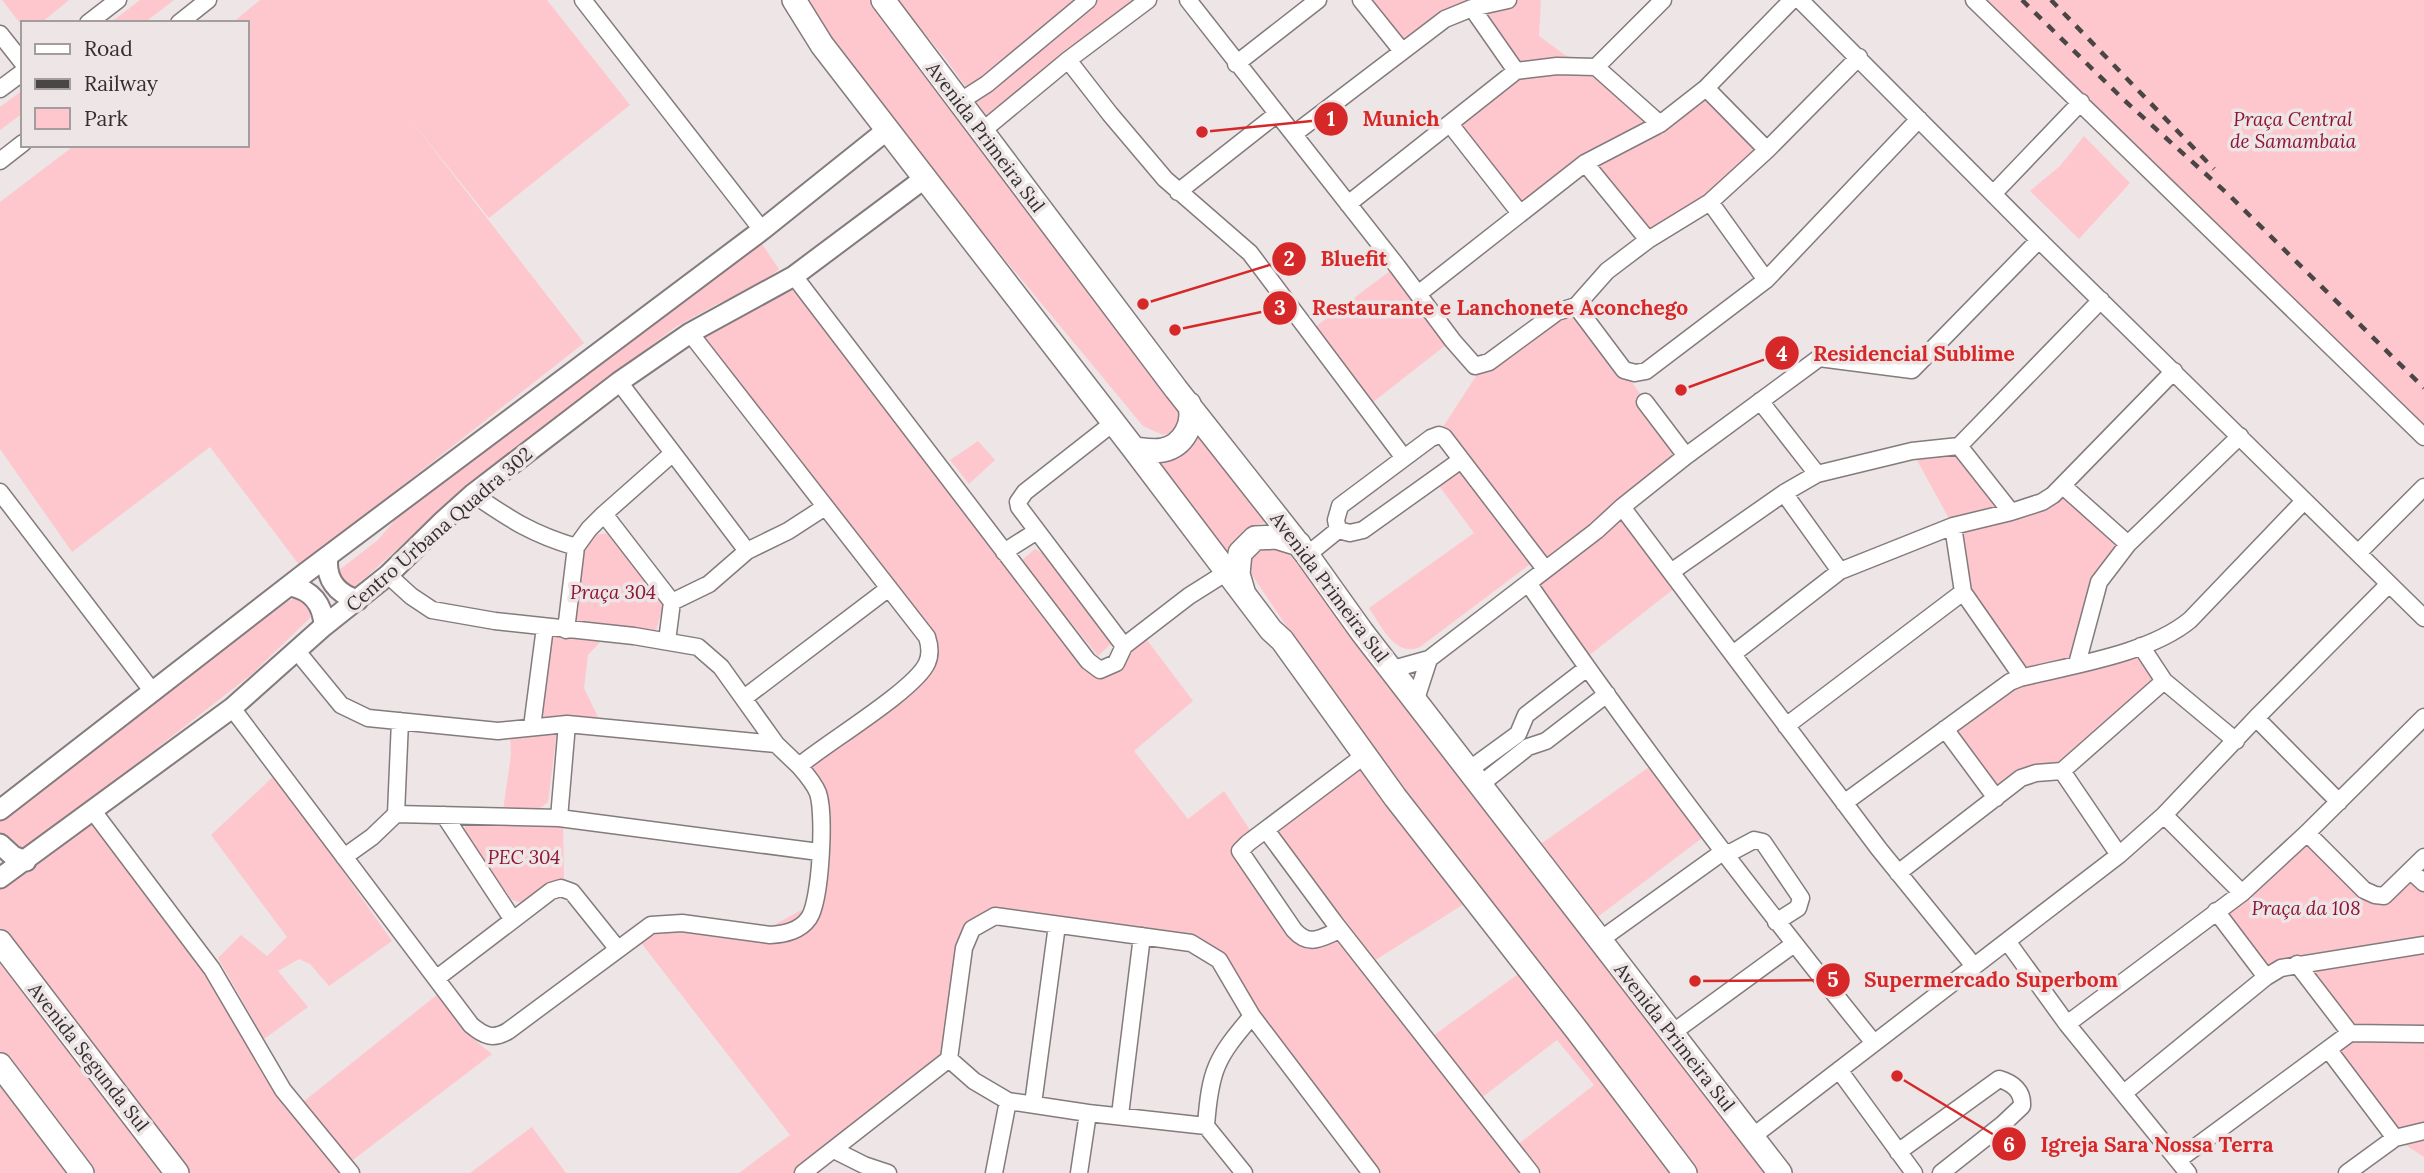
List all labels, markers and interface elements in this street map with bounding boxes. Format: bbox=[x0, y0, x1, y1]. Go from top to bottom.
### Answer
legend bbox=[21, 21, 248, 147]
text: Road bbox=[84, 35, 133, 62]
street label: Avenida Primeira Sul bbox=[921, 56, 1050, 217]
text: Railway bbox=[84, 70, 158, 97]
callout: Munich bbox=[1314, 98, 1454, 140]
text: Park bbox=[84, 105, 128, 132]
text: 1 bbox=[1327, 105, 1335, 132]
text: Munich bbox=[1362, 105, 1440, 132]
park label: Praça Central de Samambaia bbox=[2230, 107, 2357, 153]
callout: Bluefit bbox=[1271, 238, 1401, 280]
text: 2 bbox=[1283, 245, 1295, 272]
text: Bluefit bbox=[1320, 245, 1388, 272]
callout: Restaurante e Lanchonete Aconchego bbox=[1262, 287, 1702, 329]
text: 3 bbox=[1274, 294, 1286, 321]
text: Restaurante e Lanchonete Aconchego bbox=[1312, 294, 1688, 321]
callout: Residencial Sublime bbox=[1764, 332, 2029, 374]
text: 4 bbox=[1776, 340, 1788, 367]
text: Residencial Sublime bbox=[1813, 340, 2015, 367]
street label: Centro Urbana Quadra 302 bbox=[341, 442, 537, 616]
street label: Avenida Primeira Sul bbox=[1265, 506, 1394, 667]
park label: Praça 304 bbox=[570, 580, 656, 604]
park label: PEC 304 bbox=[488, 845, 560, 869]
park label: Praça da 108 bbox=[2251, 896, 2361, 920]
street label: Avenida Primeira Sul bbox=[1609, 957, 1741, 1116]
callout: Supermercado Superbom bbox=[1815, 959, 2132, 1001]
text: 5 bbox=[1827, 966, 1839, 993]
text: Supermercado Superbom bbox=[1864, 966, 2118, 993]
street label: Avenida Segunda Sul bbox=[23, 977, 155, 1136]
callout: Igreja Sara Nossa Terra bbox=[1992, 1123, 2288, 1165]
text: 6 bbox=[2003, 1131, 2015, 1158]
text: Igreja Sara Nossa Terra bbox=[2040, 1131, 2274, 1158]

